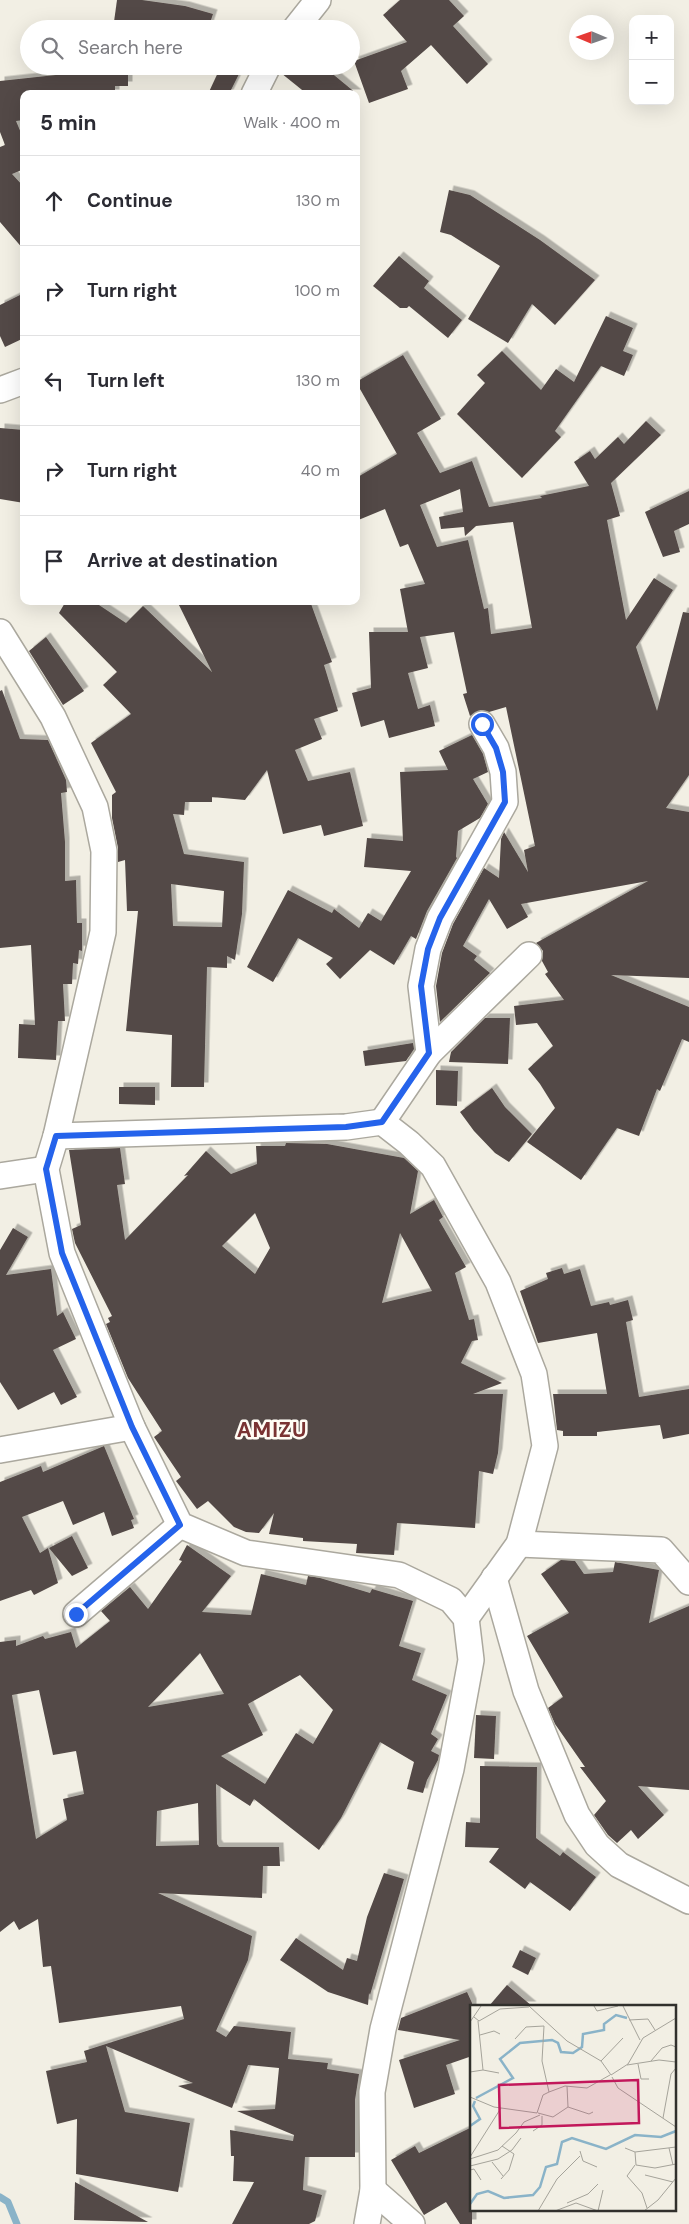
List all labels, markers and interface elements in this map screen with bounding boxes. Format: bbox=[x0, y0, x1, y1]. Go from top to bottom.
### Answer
north arrow bbox=[569, 15, 614, 60]
map controls bbox=[629, 15, 674, 105]
button: + bbox=[629, 15, 674, 60]
search box bbox=[20, 20, 360, 75]
icon: search bbox=[38, 34, 66, 62]
text: Search here bbox=[78, 35, 183, 60]
button: − bbox=[629, 60, 674, 105]
text: 5 min bbox=[40, 109, 96, 137]
text: Walk · 400 m bbox=[243, 112, 340, 133]
icon: ahead bbox=[40, 187, 68, 215]
text: Continue bbox=[87, 188, 173, 213]
text: 130 m bbox=[296, 190, 340, 211]
icon: right bbox=[40, 277, 68, 305]
text: Turn right bbox=[87, 278, 177, 303]
text: 100 m bbox=[295, 280, 340, 301]
icon: left bbox=[40, 367, 68, 395]
text: Turn left bbox=[87, 368, 165, 393]
text: 130 m bbox=[296, 370, 340, 391]
icon: right bbox=[40, 457, 68, 485]
text: Turn right bbox=[87, 458, 177, 483]
text: 40 m bbox=[301, 460, 340, 481]
icon: arrive bbox=[40, 547, 68, 575]
text: Arrive at destination bbox=[87, 548, 278, 573]
route start bbox=[471, 713, 494, 736]
district label: AMIZU bbox=[237, 1416, 307, 1444]
route end bbox=[65, 1603, 88, 1626]
inset map bbox=[470, 2005, 676, 2212]

